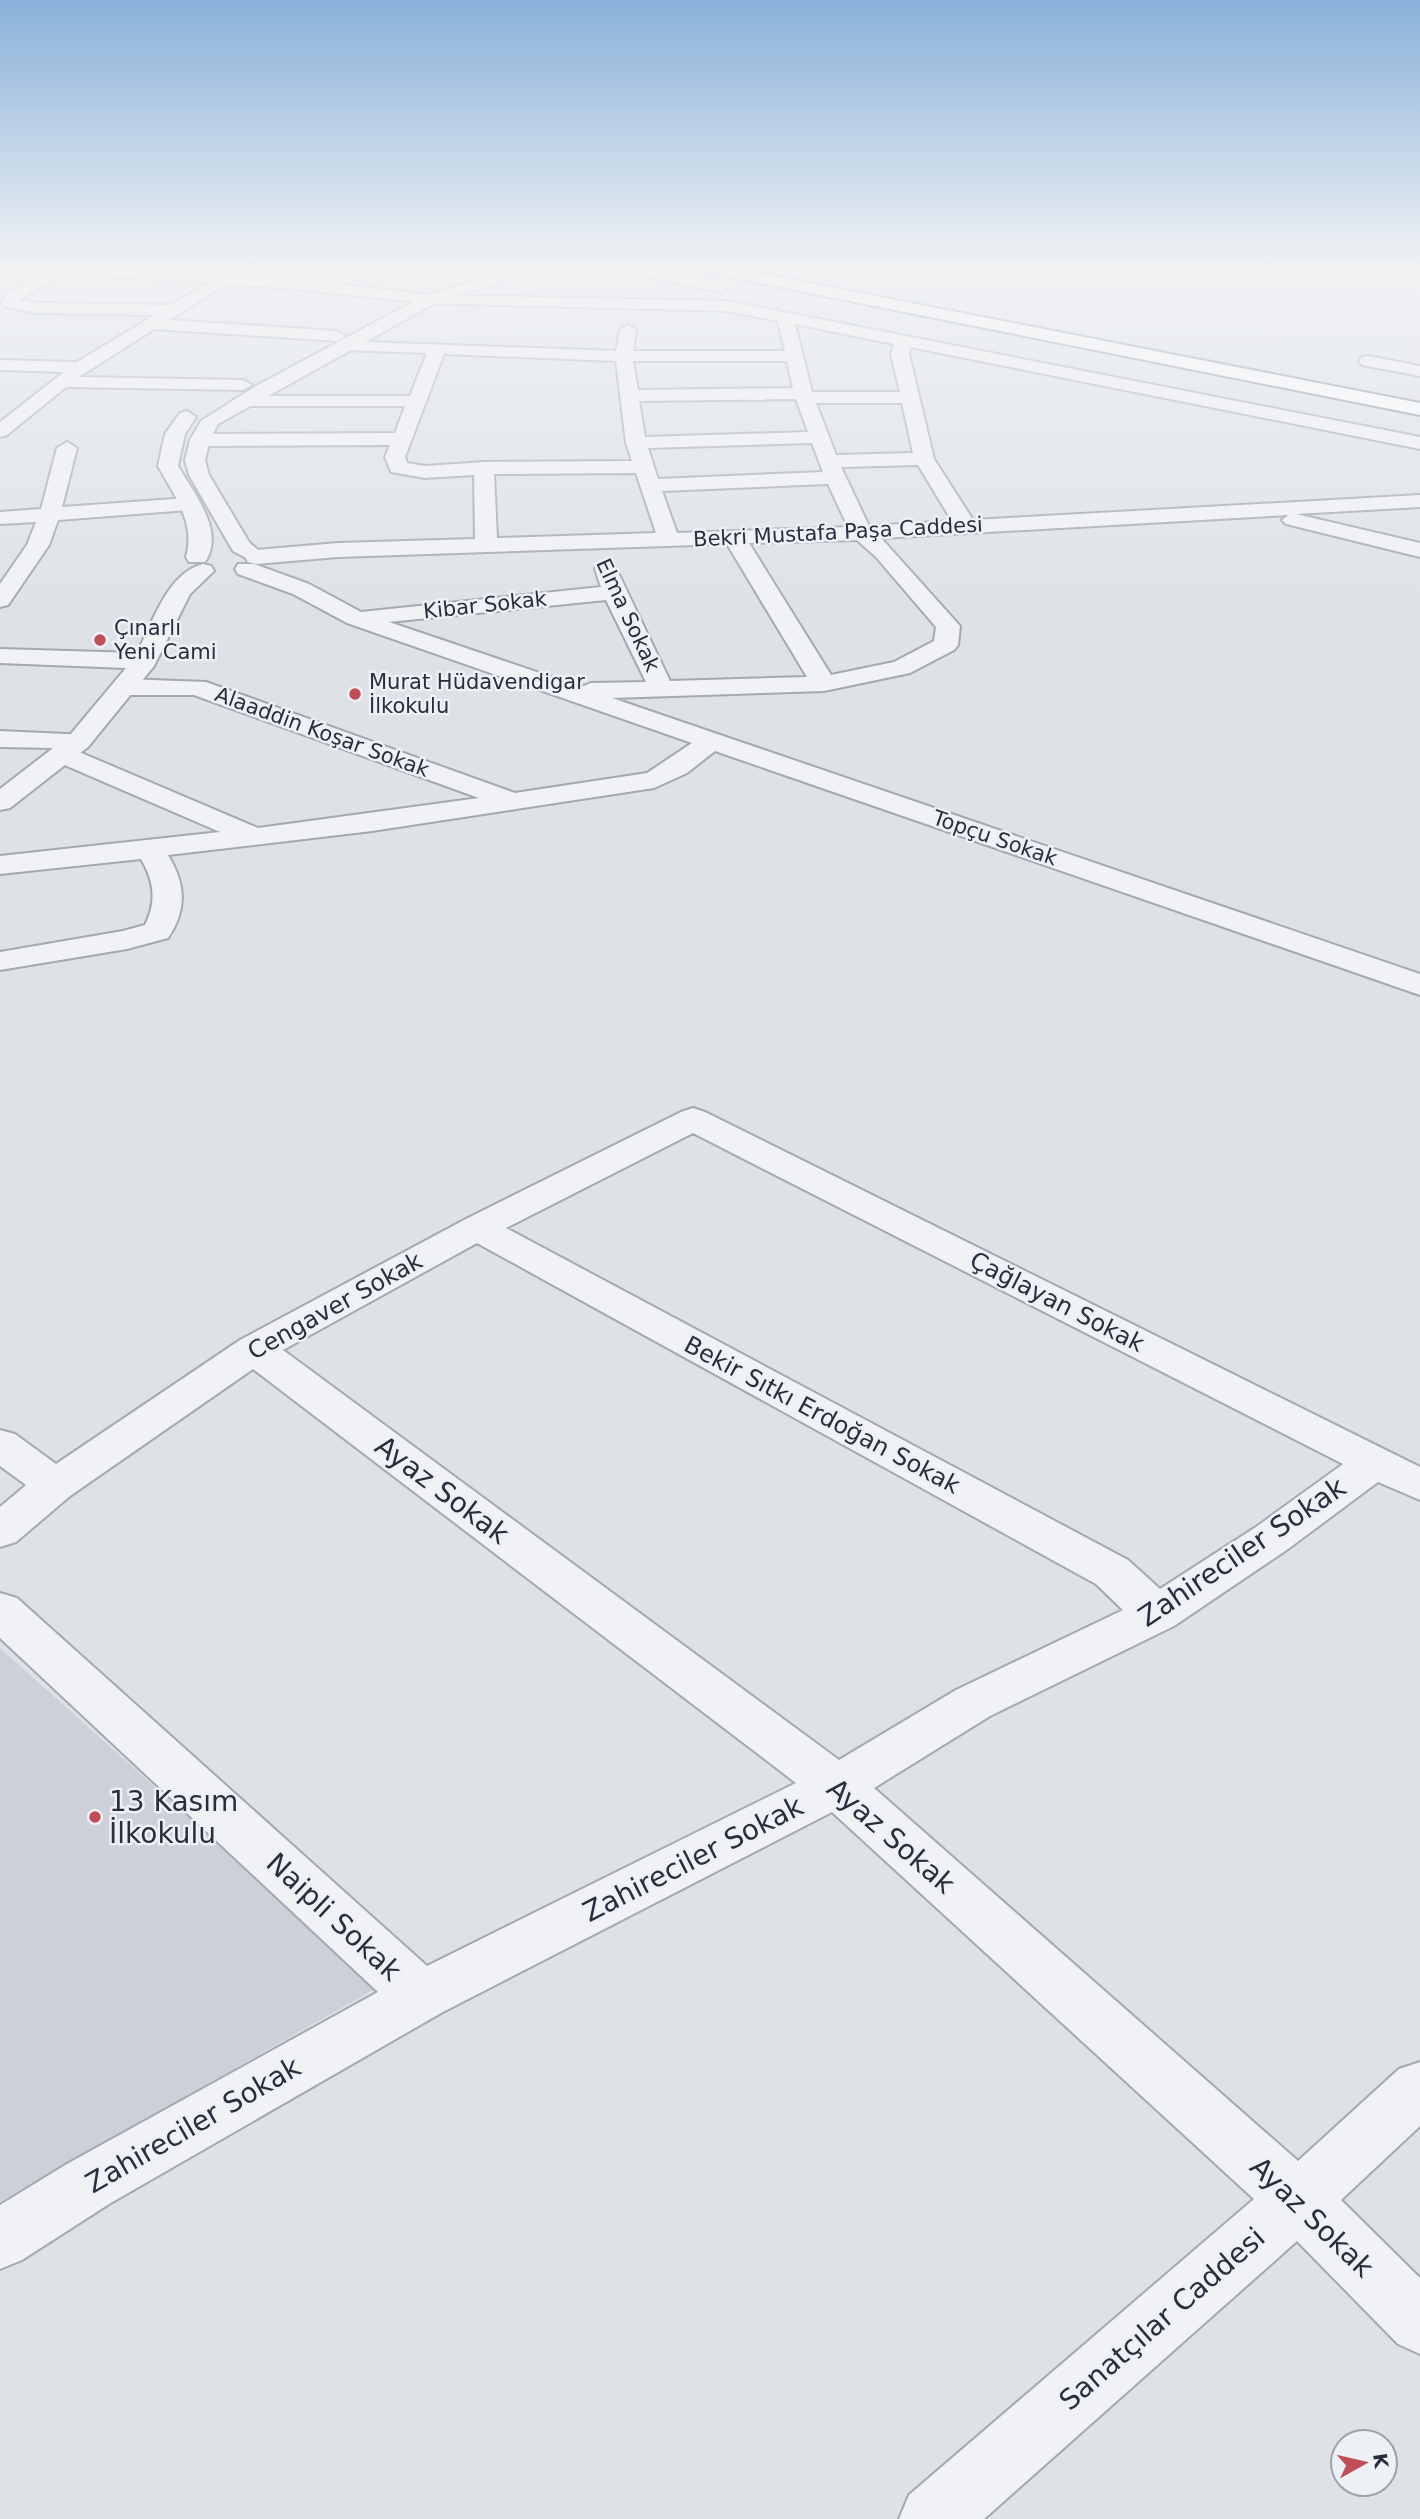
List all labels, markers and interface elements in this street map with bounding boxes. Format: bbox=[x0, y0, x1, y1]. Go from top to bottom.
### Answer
street label: Bekri Mustafa Paşa Caddesi bbox=[693, 512, 983, 552]
street label: Elma Sokak bbox=[591, 555, 665, 676]
street label: Kibar Sokak bbox=[422, 586, 549, 623]
place label: Çınarlı Yeni Cami bbox=[113, 616, 217, 664]
marker: Çınarlı Yeni Cami bbox=[92, 632, 108, 648]
place label: Murat Hüdavendigar İlkokulu bbox=[369, 670, 585, 718]
street label: Alaaddin Koşar Sokak bbox=[212, 682, 433, 782]
marker: Murat Hüdavendigar İlkokulu bbox=[347, 686, 363, 702]
street label: Topçu Sokak bbox=[929, 805, 1061, 871]
street label: Cengaver Sokak bbox=[243, 1246, 427, 1366]
street label: Çağlayan Sokak bbox=[965, 1246, 1149, 1358]
street label: Bekir Sıtkı Erdoğan Sokak bbox=[679, 1330, 965, 1500]
street label: Ayaz Sokak bbox=[369, 1429, 516, 1551]
street label: Zahireciler Sokak bbox=[1132, 1470, 1352, 1634]
street label: Ayaz Sokak bbox=[820, 1772, 962, 1901]
place label: 13 Kasım İlkokulu bbox=[109, 1785, 238, 1850]
street label: Zahireciler Sokak bbox=[577, 1789, 809, 1929]
marker: 13 Kasım İlkokulu bbox=[87, 1809, 103, 1825]
street label: Naipli Sokak bbox=[260, 1846, 409, 1988]
street label: Zahireciler Sokak bbox=[80, 2050, 307, 2200]
street label: Ayaz Sokak bbox=[1243, 2150, 1381, 2284]
street label: Sanatçılar Caddesi bbox=[1053, 2221, 1271, 2417]
north arrow bbox=[1329, 2428, 1399, 2498]
text: K bbox=[1369, 2452, 1393, 2471]

